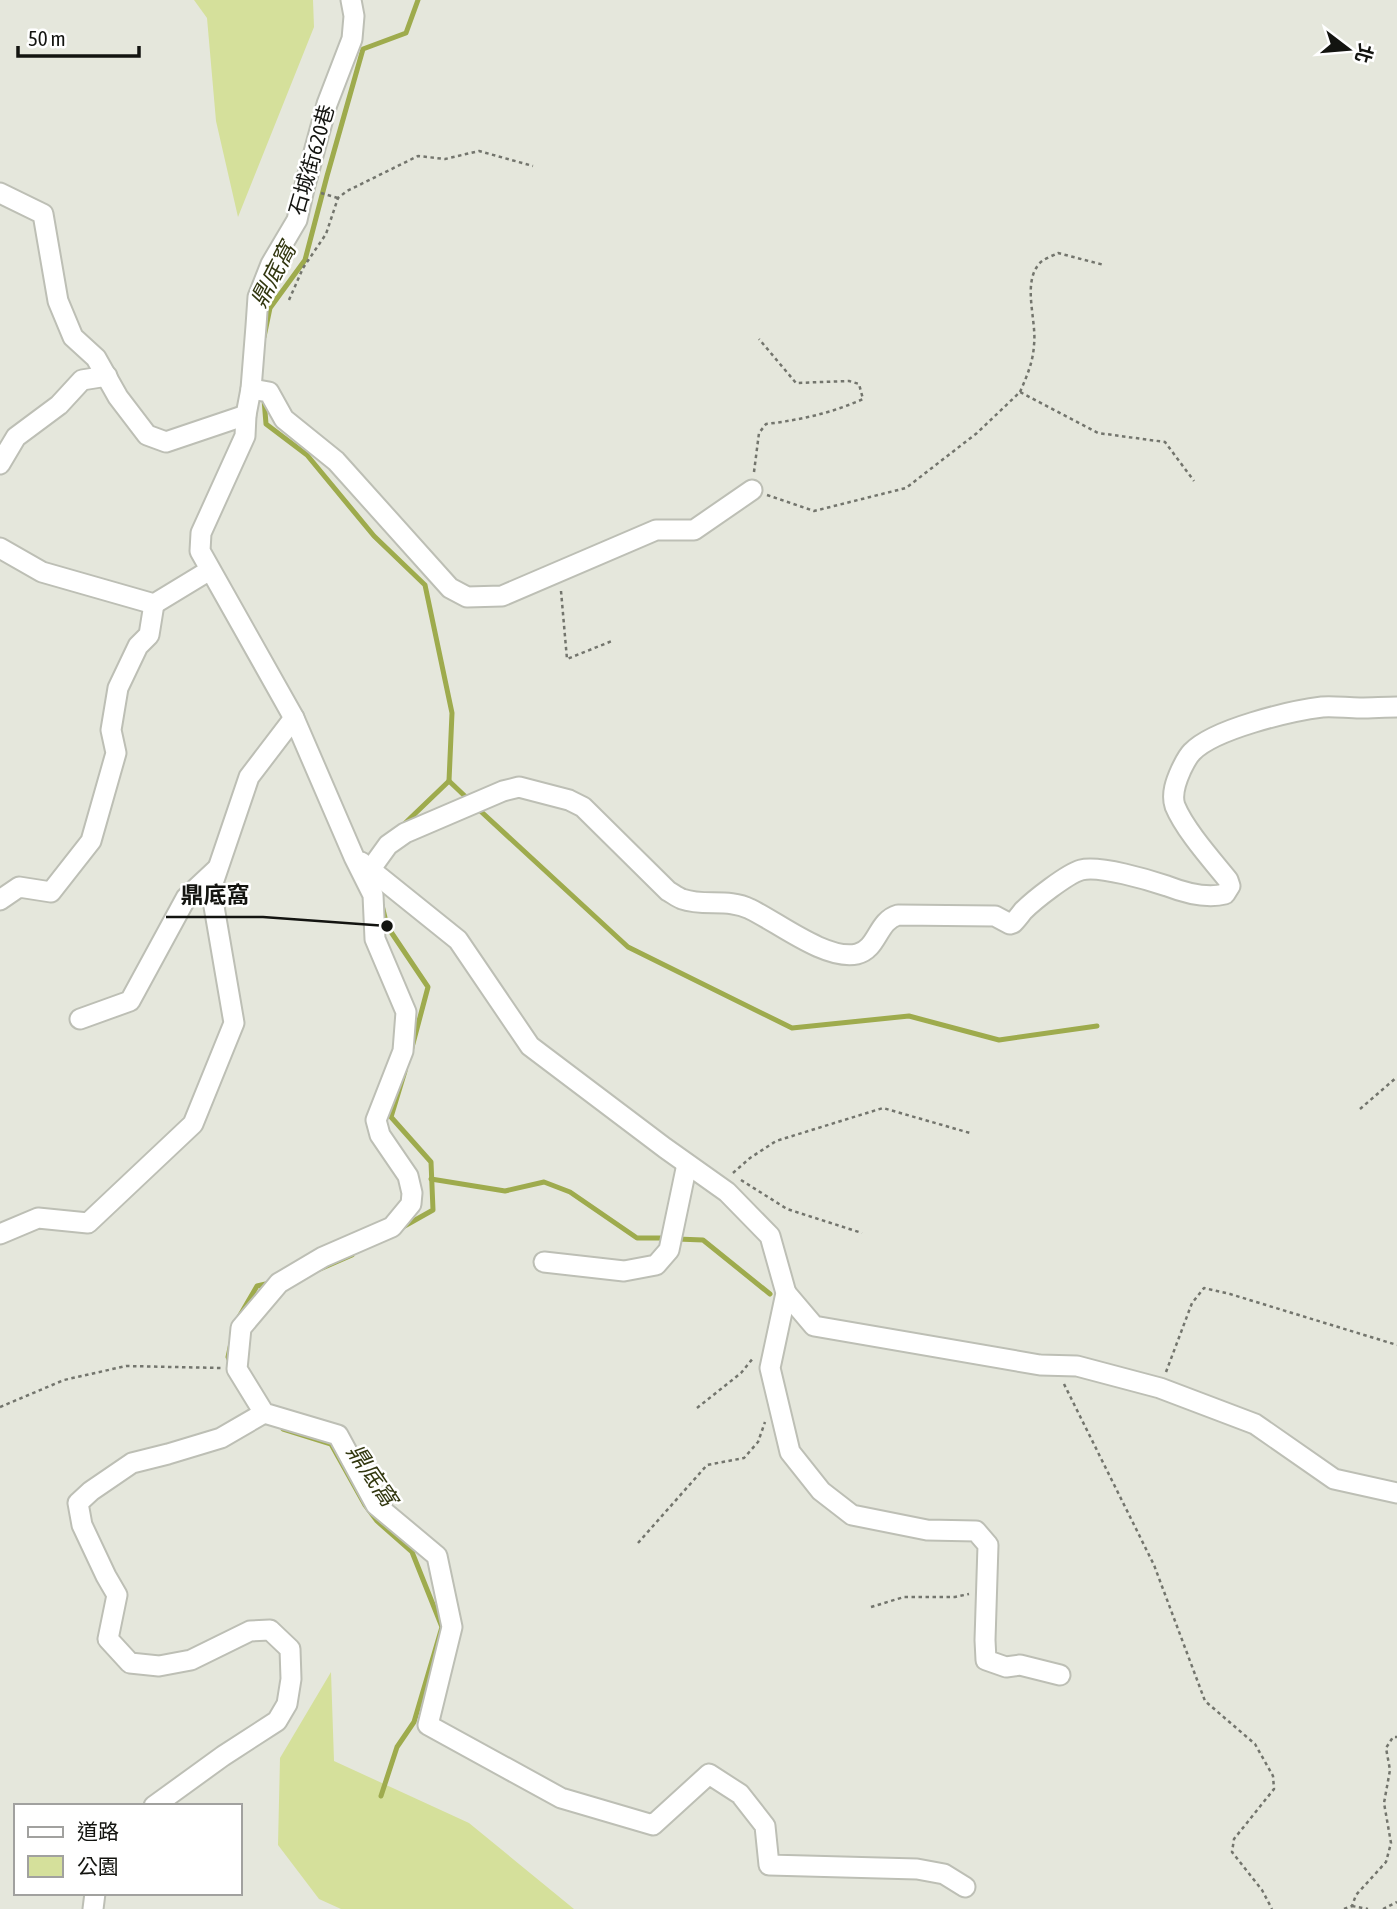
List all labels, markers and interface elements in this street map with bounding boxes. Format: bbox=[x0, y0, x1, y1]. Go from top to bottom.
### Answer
scale bar bbox=[18, 14, 138, 58]
north arrow bbox=[1313, 14, 1383, 84]
text: 50 m bbox=[28, 26, 66, 50]
text: 北 bbox=[1351, 42, 1378, 66]
street label: 石城街620巷 bbox=[284, 102, 338, 218]
water label: 鼎底窩 bbox=[245, 235, 303, 312]
callout: 鼎底窩 bbox=[166, 873, 263, 917]
text: 鼎底窩 bbox=[181, 882, 250, 908]
water label: 鼎底窩 bbox=[342, 1439, 404, 1514]
legend bbox=[14, 1804, 242, 1895]
text: 道路 bbox=[77, 1819, 119, 1843]
text: 公園 bbox=[77, 1854, 119, 1878]

